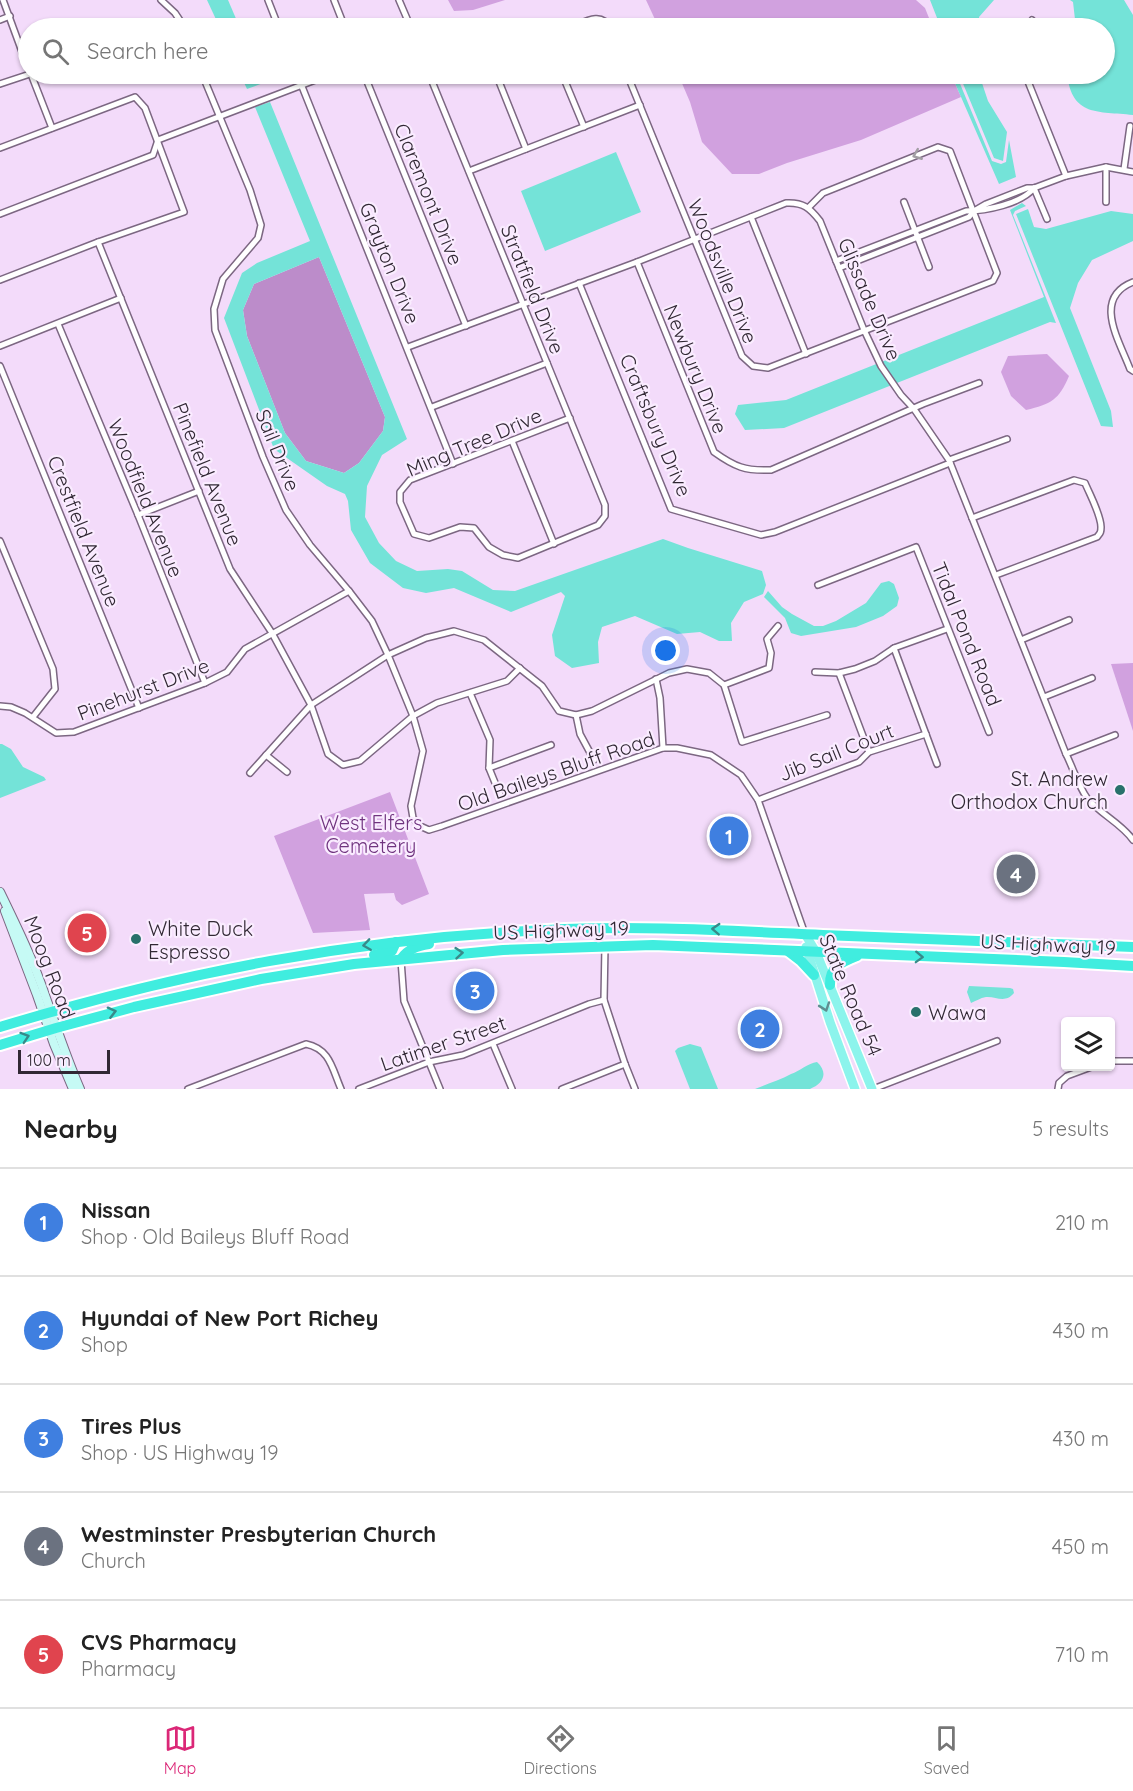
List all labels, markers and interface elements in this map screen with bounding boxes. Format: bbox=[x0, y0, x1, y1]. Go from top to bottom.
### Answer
search box bbox=[18, 18, 1115, 84]
icon: search bbox=[39, 35, 72, 68]
text: Search here bbox=[87, 37, 208, 65]
street label: Claremont Drive bbox=[389, 119, 469, 269]
one-way arrow bbox=[912, 148, 923, 161]
street label: Woodsville Drive bbox=[683, 195, 763, 347]
street label: Grayton Drive bbox=[354, 199, 426, 327]
street label: Stratfield Drive bbox=[496, 221, 570, 357]
street label: Glissade Drive bbox=[833, 234, 907, 364]
street label: Newbury Drive bbox=[659, 301, 733, 437]
street label: Craftsbury Drive bbox=[615, 350, 697, 500]
street label: Pinefield Avenue bbox=[168, 399, 248, 549]
street label: Ming Tree Drive bbox=[403, 402, 545, 482]
street label: Sail Drive bbox=[250, 406, 306, 494]
street label: Woodfield Avenue bbox=[103, 415, 189, 581]
street label: Crestfield Avenue bbox=[42, 452, 126, 610]
street label: Tidal Pond Road bbox=[927, 558, 1007, 710]
your location bbox=[651, 636, 680, 665]
street label: Pinehurst Drive bbox=[74, 652, 212, 726]
street label: Jib Sail Court bbox=[775, 717, 897, 786]
street label: Old Baileys Bluff Road bbox=[454, 726, 658, 816]
place label: St. Andrew Orthodox Church bbox=[951, 766, 1108, 814]
marker: St. Andrew Orthodox Church bbox=[1113, 783, 1127, 797]
park label: West Elfers Cemetery bbox=[320, 810, 422, 858]
pin: 1 bbox=[710, 814, 748, 858]
pin: 4 bbox=[996, 852, 1036, 896]
pin: 5 bbox=[68, 910, 106, 956]
street label: Moog Road bbox=[19, 912, 81, 1022]
street label: US Highway 19 bbox=[493, 915, 629, 945]
place label: White Duck Espresso bbox=[148, 916, 253, 964]
one-way arrow bbox=[712, 923, 721, 936]
street label: US Highway 19 bbox=[979, 928, 1117, 960]
street label: State Road 54 bbox=[814, 930, 888, 1060]
marker: White Duck Espresso bbox=[129, 932, 143, 946]
one-way arrow bbox=[362, 939, 372, 951]
one-way arrow bbox=[454, 947, 463, 960]
one-way arrow bbox=[915, 951, 924, 963]
pin: 3 bbox=[456, 968, 494, 1014]
place label: Wawa bbox=[928, 1000, 986, 1025]
one-way arrow bbox=[818, 1001, 830, 1012]
marker: Wawa bbox=[909, 1005, 923, 1019]
pin: 2 bbox=[740, 1006, 780, 1052]
one-way arrow bbox=[107, 1007, 117, 1020]
street label: Latimer Street bbox=[377, 1010, 509, 1076]
map controls bbox=[1061, 1017, 1115, 1071]
button: layers bbox=[1061, 1017, 1115, 1071]
one-way arrow bbox=[19, 1032, 30, 1045]
scale bar bbox=[18, 1047, 110, 1074]
text: 100 m bbox=[27, 1050, 71, 1070]
text: Nearby bbox=[24, 1112, 118, 1145]
text: 5 results bbox=[1032, 1116, 1109, 1141]
text: Nissan bbox=[81, 1196, 151, 1224]
text: 1 bbox=[40, 1210, 47, 1235]
text: 210 m bbox=[1055, 1210, 1109, 1235]
text: Shop · Old Baileys Bluff Road bbox=[81, 1224, 349, 1249]
text: Hyundai of New Port Richey bbox=[81, 1304, 378, 1332]
text: 2 bbox=[38, 1318, 49, 1343]
text: 430 m bbox=[1052, 1318, 1109, 1343]
text: Shop bbox=[81, 1332, 128, 1357]
text: Tires Plus bbox=[81, 1412, 181, 1440]
text: 3 bbox=[38, 1426, 49, 1451]
text: 430 m bbox=[1052, 1426, 1109, 1451]
text: Shop · US Highway 19 bbox=[81, 1440, 279, 1465]
text: Westminster Presbyterian Church bbox=[81, 1520, 436, 1548]
text: 4 bbox=[38, 1534, 49, 1559]
text: 450 m bbox=[1052, 1534, 1109, 1559]
text: Church bbox=[81, 1548, 146, 1573]
text: CVS Pharmacy bbox=[81, 1628, 237, 1656]
text: 5 bbox=[38, 1642, 49, 1667]
text: 710 m bbox=[1055, 1642, 1109, 1667]
text: Pharmacy bbox=[81, 1656, 176, 1681]
tab: Map bbox=[164, 1722, 197, 1778]
tab: Directions bbox=[524, 1722, 597, 1778]
tab: Saved bbox=[924, 1722, 969, 1778]

